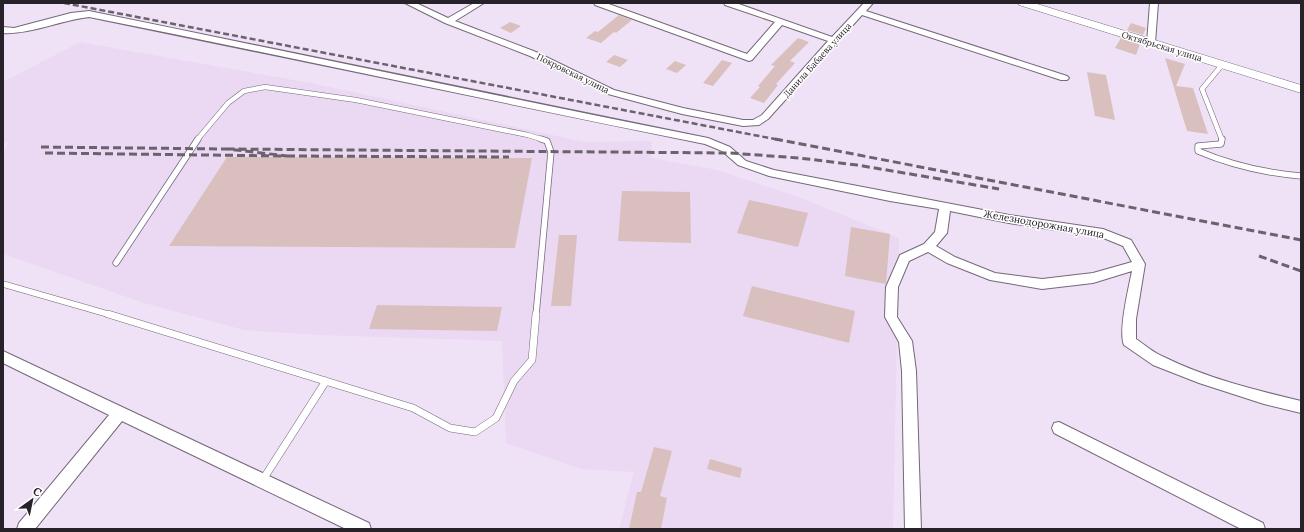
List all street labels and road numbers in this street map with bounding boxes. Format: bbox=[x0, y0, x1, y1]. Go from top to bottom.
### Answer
street label: Данила Бабаева улица bbox=[781, 20, 854, 100]
street label: Октябрьская улица bbox=[1120, 29, 1204, 64]
street label: Покровская улица bbox=[535, 51, 611, 96]
street label: Железнодорожная улица bbox=[983, 207, 1105, 241]

